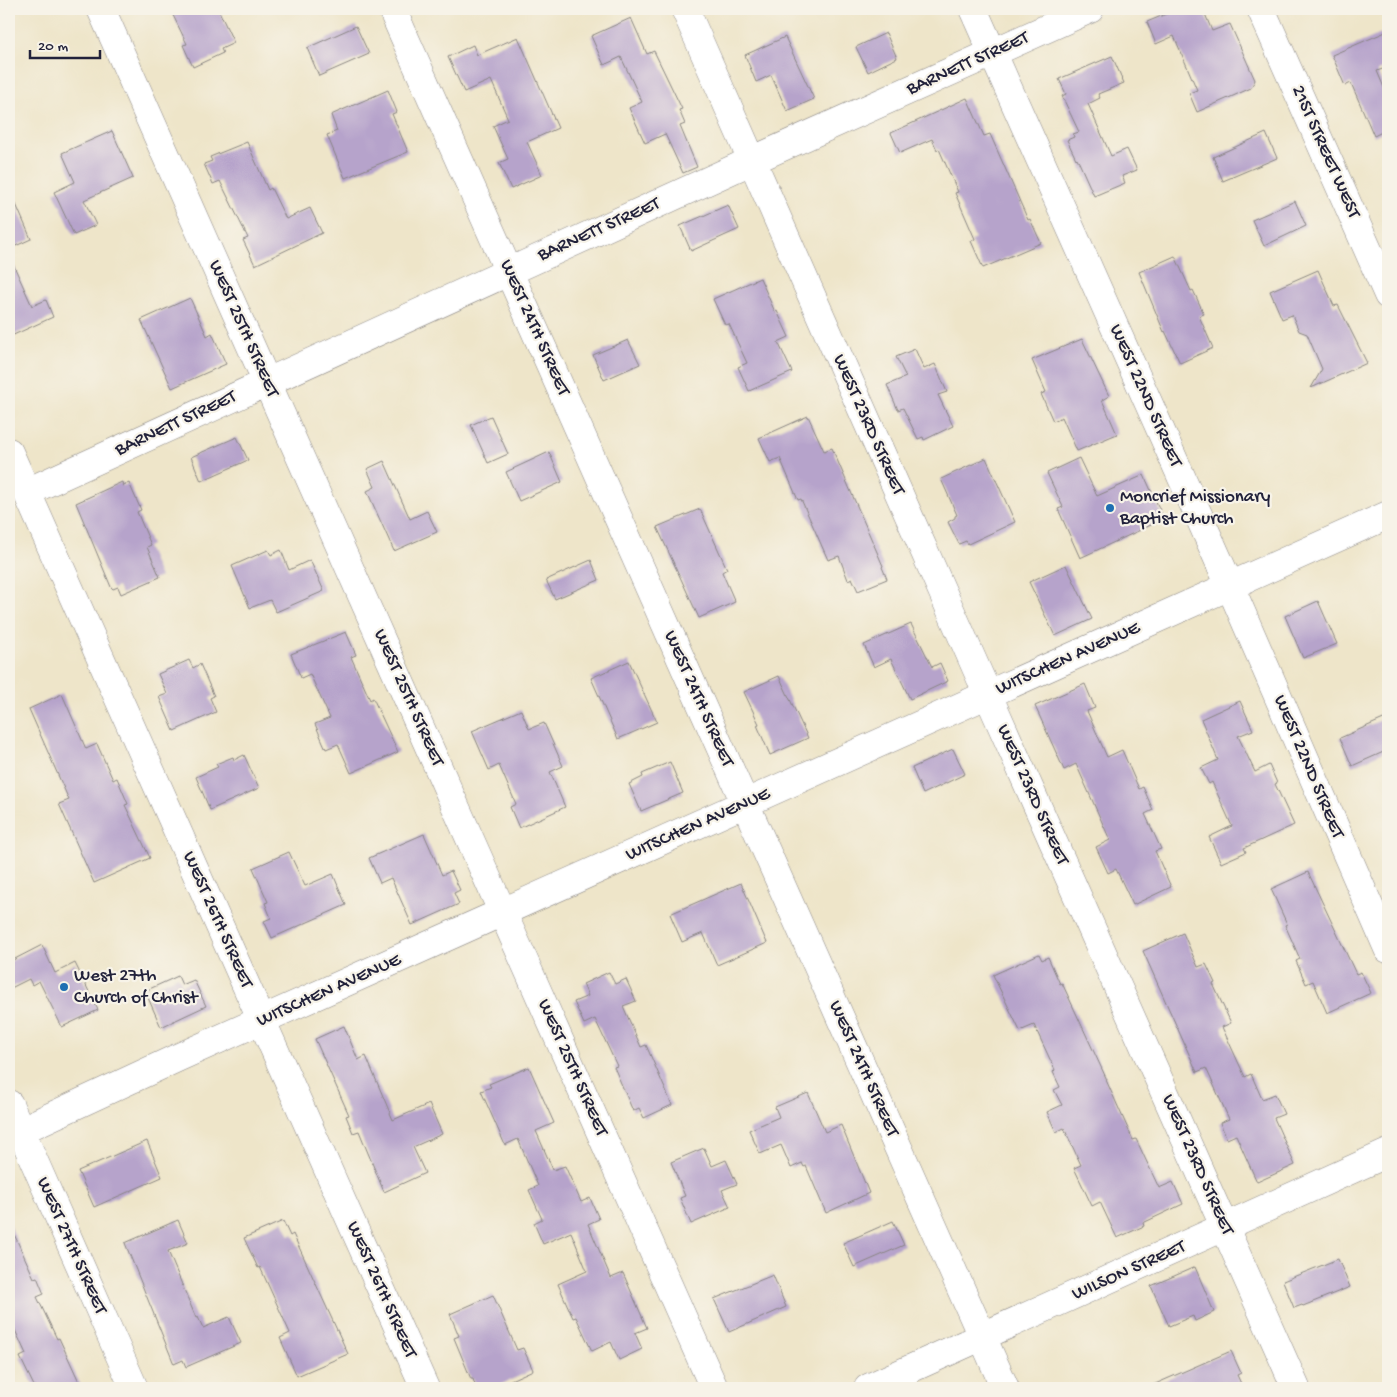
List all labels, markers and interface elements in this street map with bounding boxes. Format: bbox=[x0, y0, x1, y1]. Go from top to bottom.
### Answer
street label: BARNETT STREET bbox=[902, 27, 1033, 102]
scale bar bbox=[30, 28, 100, 60]
text: 20 m bbox=[38, 38, 68, 56]
street label: 21ST STREET WEST bbox=[1285, 82, 1365, 223]
street label: BARNETT STREET bbox=[533, 193, 664, 268]
street label: WEST 24TH STREET bbox=[494, 256, 575, 400]
street label: WEST 25TH STREET bbox=[202, 257, 284, 402]
street label: WEST 22ND STREET bbox=[1103, 321, 1187, 471]
street label: WEST 23RD STREET bbox=[827, 351, 910, 500]
street label: BARNETT STREET bbox=[111, 386, 241, 463]
place label: Moncrief Missionary Baptist Church bbox=[1119, 486, 1271, 531]
marker: Moncrief Missionary Baptist Church bbox=[1104, 502, 1116, 514]
street label: WITSCHEN AVENUE bbox=[992, 616, 1145, 701]
street label: WEST 25TH STREET bbox=[367, 626, 449, 771]
street label: WEST 24TH STREET bbox=[658, 627, 739, 771]
street label: WEST 22ND STREET bbox=[1267, 692, 1349, 843]
street label: WEST 23RD STREET bbox=[991, 721, 1074, 870]
street label: WITSCHEN AVENUE bbox=[622, 782, 775, 867]
street label: WEST 26TH STREET bbox=[177, 848, 258, 993]
street label: WITSCHEN AVENUE bbox=[253, 948, 406, 1033]
place label: West 27th Church of Christ bbox=[74, 965, 200, 1010]
marker: West 27th Church of Christ bbox=[58, 981, 70, 993]
street label: WEST 25TH STREET bbox=[531, 996, 613, 1141]
street label: WEST 24TH STREET bbox=[823, 997, 904, 1141]
street label: WEST 23RD STREET bbox=[1156, 1091, 1239, 1240]
street label: WEST 27TH STREET bbox=[30, 1174, 112, 1319]
street label: WEST 26TH STREET bbox=[341, 1218, 422, 1363]
street label: WILSON STREET bbox=[1069, 1235, 1190, 1306]

